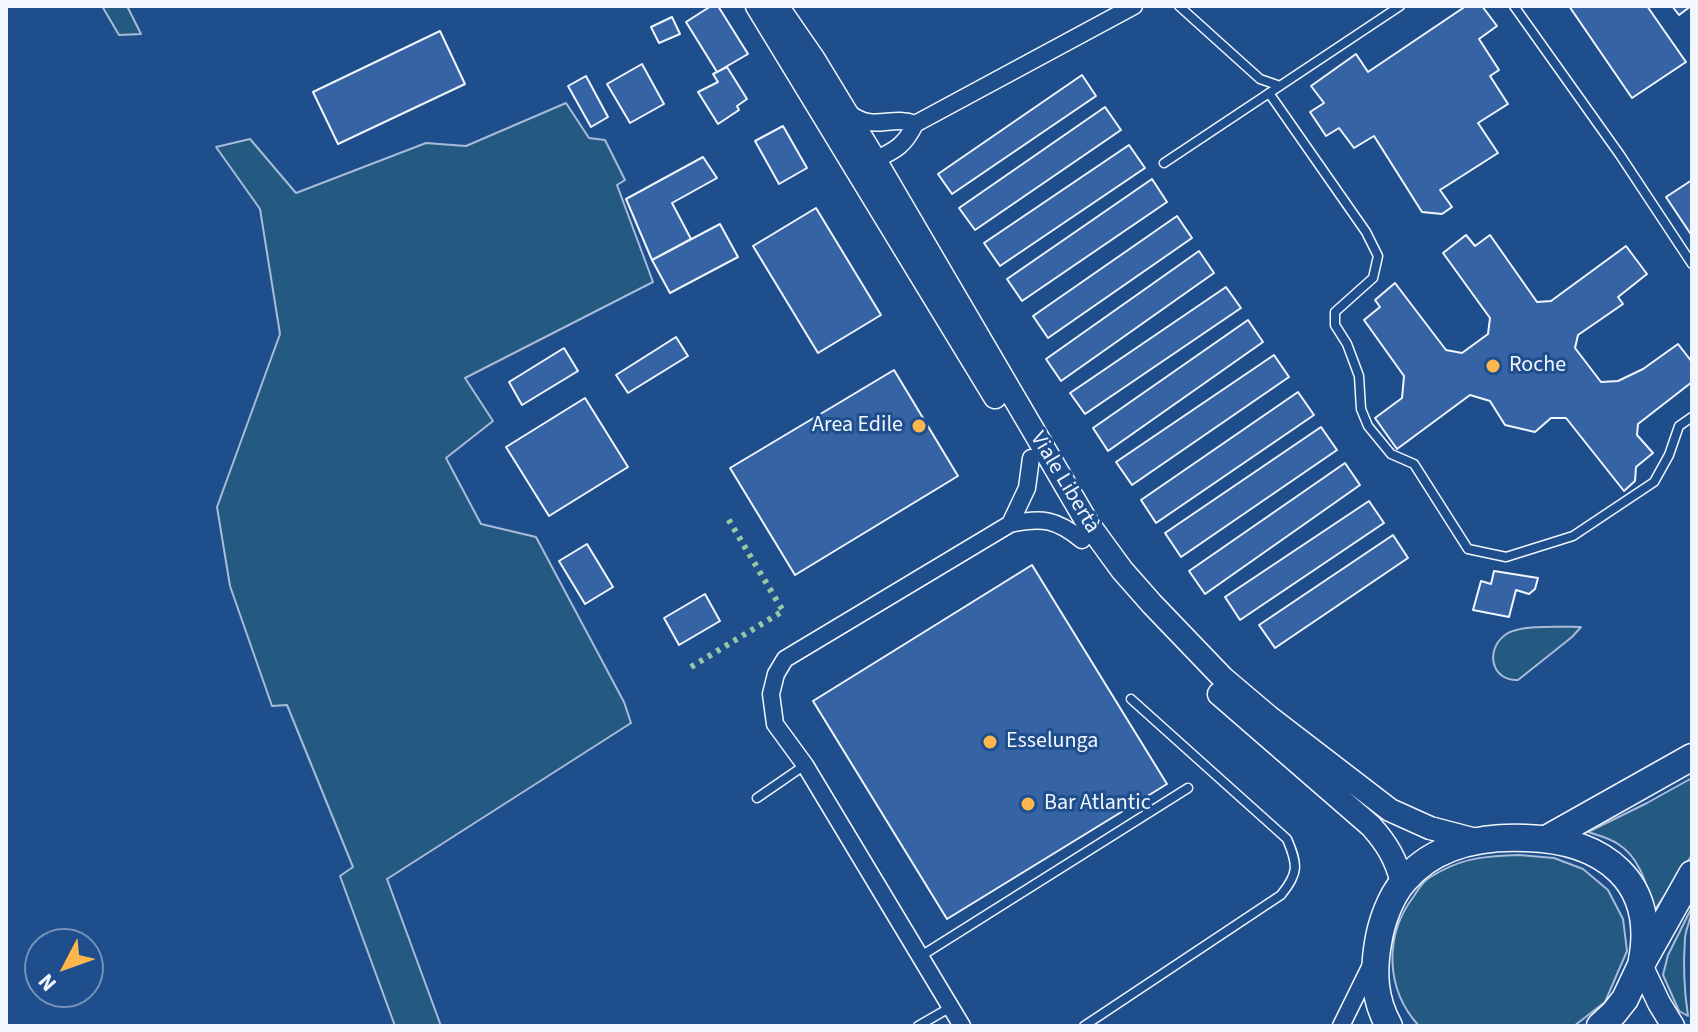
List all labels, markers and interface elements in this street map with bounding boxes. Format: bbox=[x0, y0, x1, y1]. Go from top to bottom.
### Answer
place label: Roche bbox=[1509, 353, 1566, 379]
marker: Roche bbox=[1484, 357, 1502, 375]
place label: Area Edile bbox=[812, 413, 903, 439]
marker: Area Edile bbox=[910, 417, 928, 435]
street label: Viale Libertà bbox=[1023, 428, 1105, 538]
place label: Esselunga bbox=[1006, 729, 1098, 755]
marker: Esselunga bbox=[981, 733, 999, 751]
place label: Bar Atlantic bbox=[1044, 791, 1151, 817]
marker: Bar Atlantic bbox=[1019, 795, 1037, 813]
north arrow bbox=[24, 928, 104, 1008]
text: N bbox=[31, 966, 64, 998]

